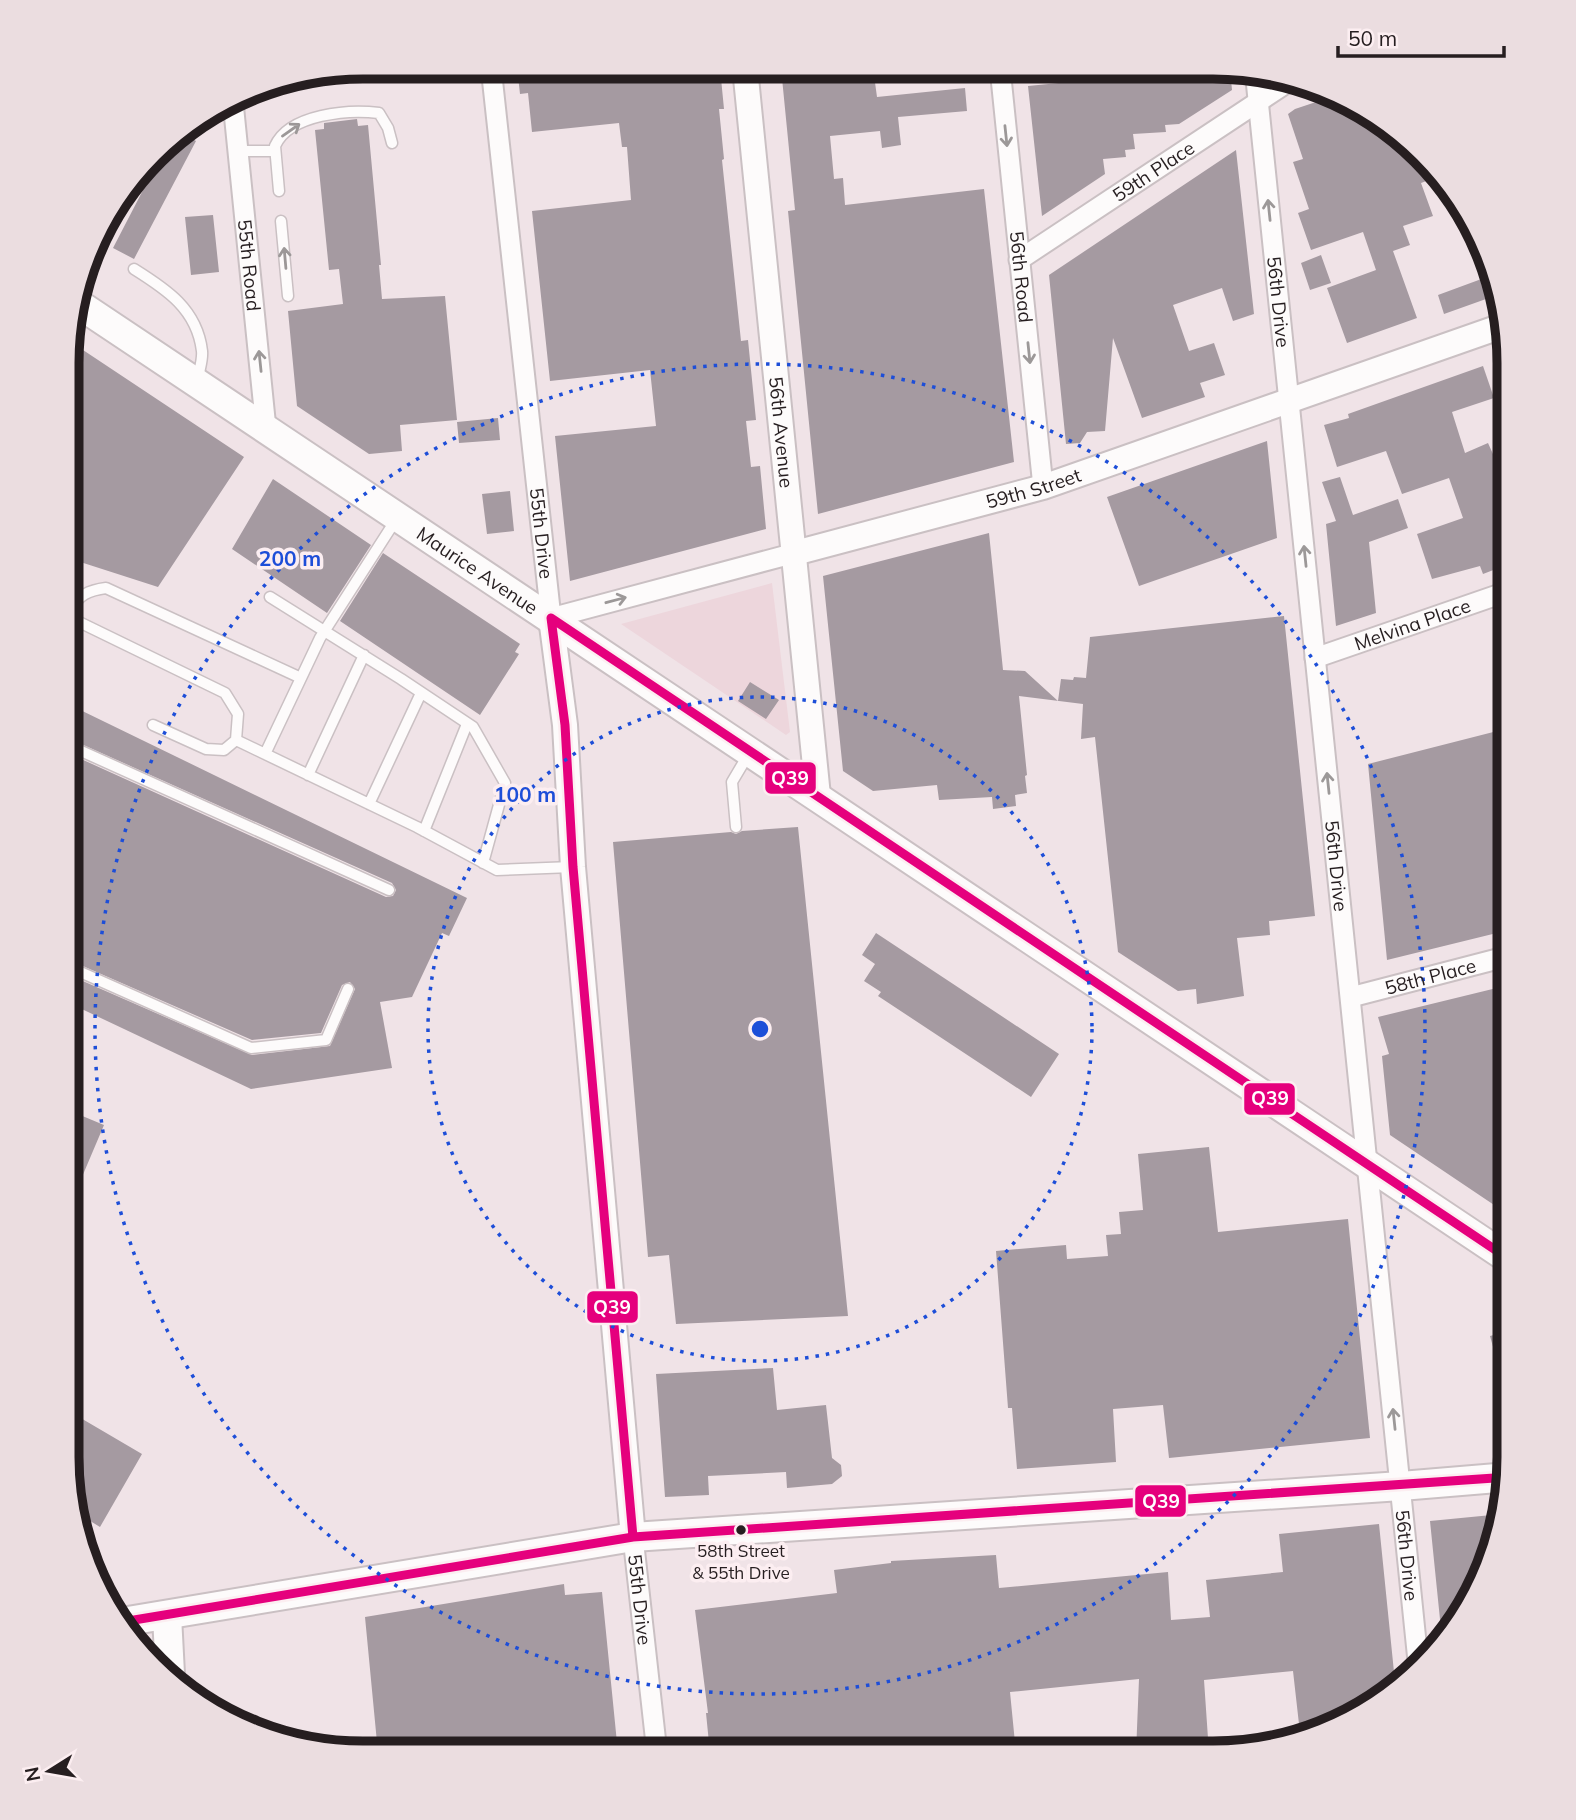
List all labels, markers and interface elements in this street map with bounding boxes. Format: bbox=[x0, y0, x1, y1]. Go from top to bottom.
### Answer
scale bar bbox=[1338, 14, 1504, 58]
text: 50 m bbox=[1348, 25, 1397, 51]
one-way arrow bbox=[281, 123, 300, 138]
one-way arrow bbox=[1000, 124, 1013, 147]
street label: 59th Place bbox=[1108, 135, 1199, 207]
one-way arrow bbox=[1262, 199, 1275, 222]
street label: 55th Road bbox=[233, 218, 266, 312]
street label: 56th Road bbox=[1005, 230, 1038, 324]
one-way arrow bbox=[278, 247, 291, 270]
street label: 56th Drive bbox=[1262, 255, 1295, 349]
one-way arrow bbox=[1023, 341, 1036, 363]
one-way arrow bbox=[253, 350, 266, 373]
street label: 56th Avenue bbox=[764, 375, 799, 489]
street label: 59th Street bbox=[983, 463, 1085, 514]
street label: 55th Drive bbox=[525, 486, 559, 580]
street label: Maurice Avenue bbox=[412, 521, 543, 619]
text: 200 m bbox=[259, 545, 321, 571]
one-way arrow bbox=[1298, 546, 1311, 568]
one-way arrow bbox=[604, 593, 627, 606]
street label: Melvina Place bbox=[1351, 593, 1474, 656]
line badge: Q39 bbox=[764, 761, 817, 795]
text: Q39 bbox=[771, 766, 809, 790]
one-way arrow bbox=[1322, 772, 1335, 795]
text: 100 m bbox=[494, 781, 556, 807]
street label: 56th Drive bbox=[1320, 819, 1353, 913]
street label: 58th Place bbox=[1382, 953, 1479, 1000]
centre of rings bbox=[748, 1017, 772, 1041]
line badge: Q39 bbox=[1243, 1082, 1296, 1116]
text: Q39 bbox=[1251, 1086, 1289, 1110]
line badge: Q39 bbox=[586, 1290, 639, 1324]
text: Q39 bbox=[593, 1295, 631, 1319]
one-way arrow bbox=[1387, 1408, 1400, 1430]
line badge: Q39 bbox=[1134, 1484, 1187, 1518]
text: Q39 bbox=[1142, 1489, 1180, 1513]
street label: 56th Drive bbox=[1391, 1508, 1424, 1602]
marker: 58th Street & 55th Drive bbox=[734, 1523, 748, 1537]
place label: 58th Street & 55th Drive bbox=[692, 1540, 790, 1583]
street label: 55th Drive bbox=[623, 1553, 657, 1646]
north arrow bbox=[14, 1736, 84, 1806]
text: N bbox=[19, 1765, 45, 1784]

